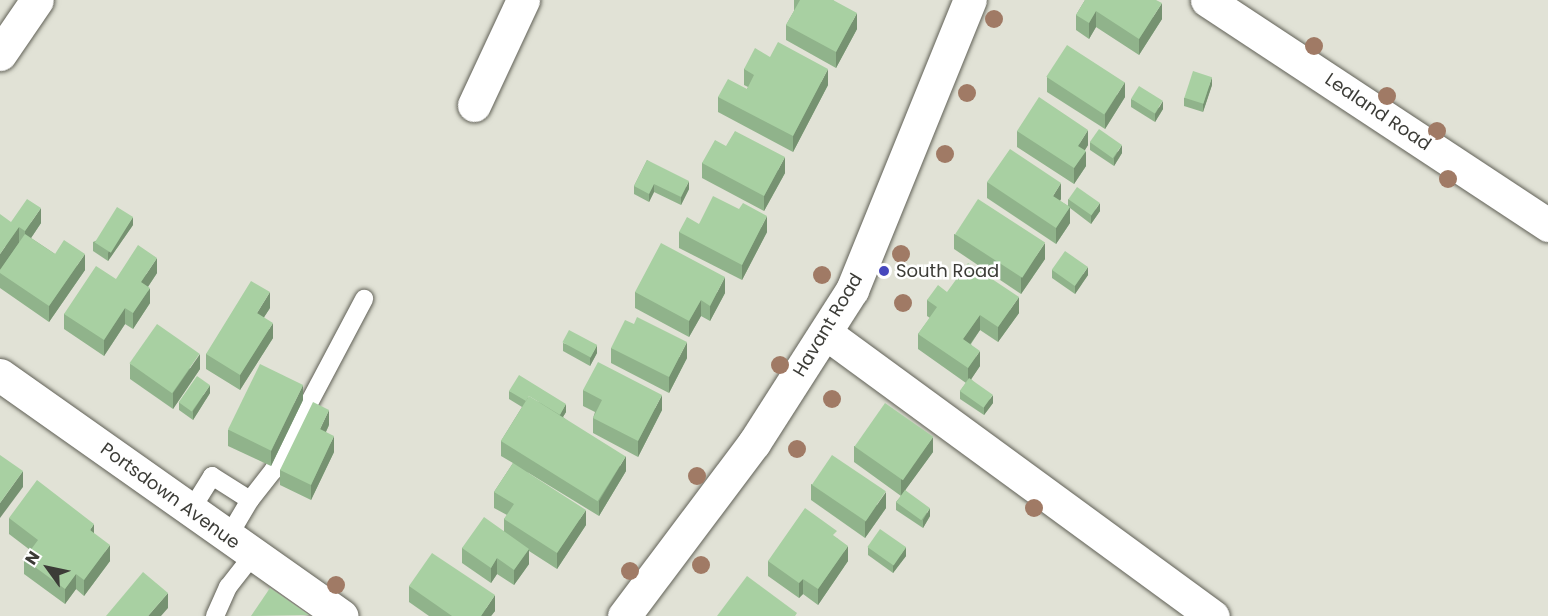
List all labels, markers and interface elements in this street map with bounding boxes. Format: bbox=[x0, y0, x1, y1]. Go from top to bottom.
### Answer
street label: Lealand Road bbox=[1321, 69, 1435, 155]
place label: South Road bbox=[896, 260, 999, 282]
marker: South Road bbox=[877, 264, 891, 278]
street label: Havant Road bbox=[789, 269, 867, 381]
street label: Portsdown Avenue bbox=[96, 438, 244, 554]
north arrow bbox=[18, 538, 78, 598]
text: N bbox=[20, 547, 45, 569]

